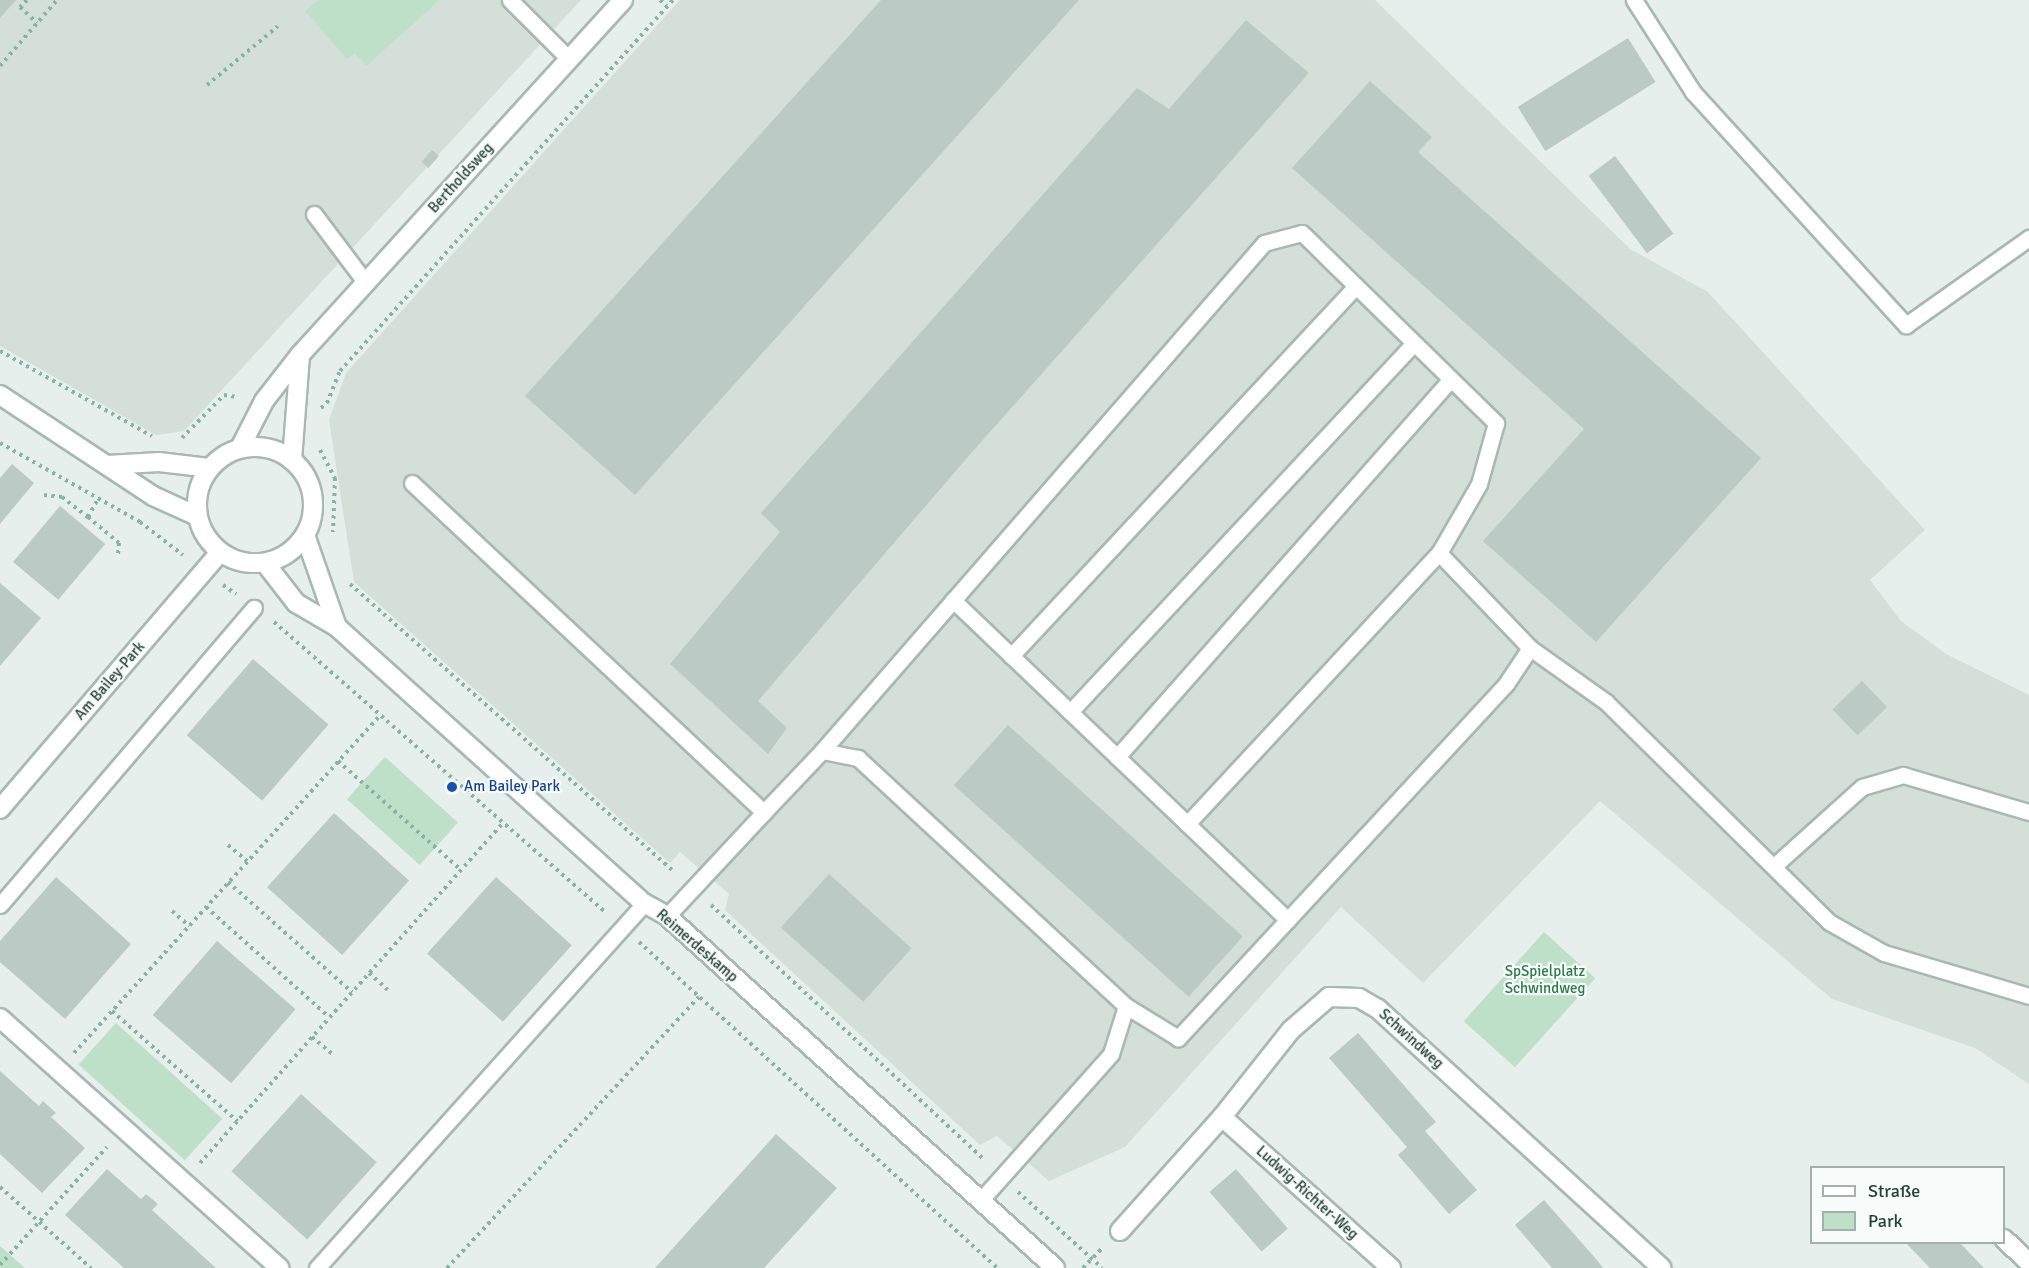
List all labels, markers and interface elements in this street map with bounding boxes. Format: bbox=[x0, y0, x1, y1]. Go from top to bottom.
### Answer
street label: Bertholdsweg bbox=[425, 139, 497, 217]
street label: Am Bailey-Park bbox=[71, 638, 149, 724]
place label: Am Bailey Park bbox=[464, 778, 560, 796]
marker: Am Bailey Park bbox=[445, 780, 459, 794]
street label: Reimerdeskamp bbox=[653, 906, 741, 986]
park label: SpSpielplatz Schwindweg bbox=[1505, 962, 1585, 997]
street label: Schwindweg bbox=[1375, 1005, 1447, 1073]
street label: Ludwig-Richter-Weg bbox=[1252, 1142, 1362, 1244]
legend bbox=[1810, 1166, 2005, 1244]
text: Straße bbox=[1868, 1180, 1920, 1202]
text: Park bbox=[1868, 1210, 1903, 1232]

